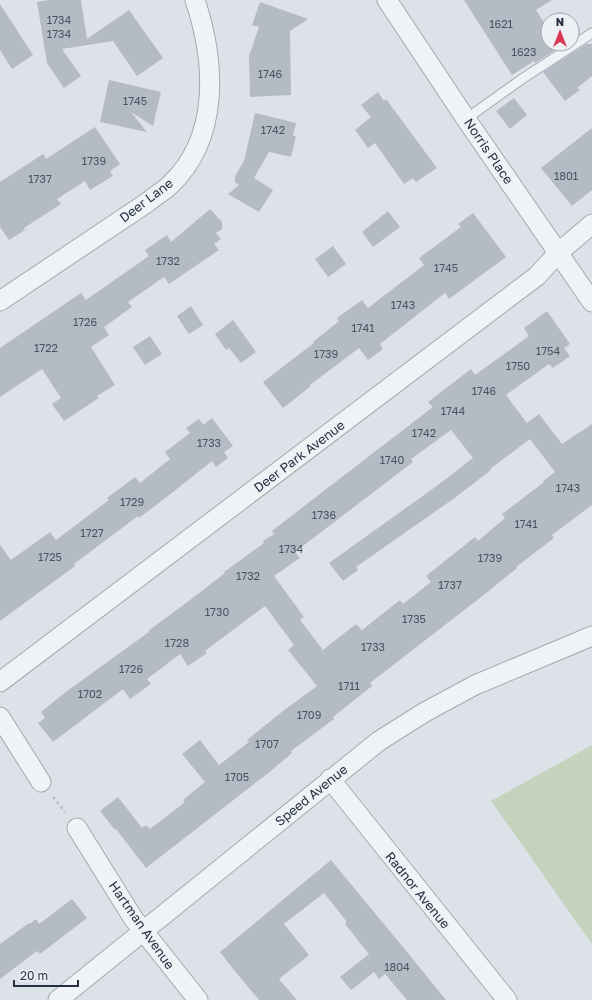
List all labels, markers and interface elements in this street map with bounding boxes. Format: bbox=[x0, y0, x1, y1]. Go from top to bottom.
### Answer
north arrow bbox=[540, 12, 580, 52]
house number: 1734 bbox=[47, 13, 71, 26]
text: N bbox=[556, 15, 564, 28]
house number: 1621 bbox=[489, 17, 513, 30]
house number: 1734 bbox=[47, 27, 71, 40]
house number: 1623 bbox=[512, 45, 536, 58]
house number: 1746 bbox=[258, 67, 283, 80]
house number: 1745 bbox=[123, 94, 147, 107]
street label: Norris Place bbox=[461, 115, 517, 187]
house number: 1742 bbox=[261, 123, 285, 136]
house number: 1739 bbox=[82, 154, 106, 167]
house number: 1801 bbox=[554, 169, 578, 182]
house number: 1737 bbox=[28, 172, 52, 185]
street label: Deer Lane bbox=[116, 175, 176, 225]
house number: 1732 bbox=[156, 254, 180, 267]
house number: 1745 bbox=[434, 261, 458, 274]
house number: 1743 bbox=[391, 298, 415, 311]
house number: 1726 bbox=[73, 315, 97, 328]
house number: 1741 bbox=[351, 321, 375, 334]
house number: 1722 bbox=[34, 341, 58, 354]
house number: 1754 bbox=[536, 344, 560, 357]
house number: 1739 bbox=[314, 347, 338, 360]
house number: 1750 bbox=[506, 359, 530, 372]
house number: 1746 bbox=[472, 384, 497, 397]
house number: 1744 bbox=[441, 404, 466, 417]
street label: Deer Park Avenue bbox=[250, 417, 348, 495]
house number: 1742 bbox=[412, 426, 436, 439]
house number: 1733 bbox=[197, 436, 221, 449]
house number: 1740 bbox=[380, 453, 405, 466]
house number: 1743 bbox=[556, 481, 580, 494]
house number: 1729 bbox=[120, 495, 144, 508]
house number: 1736 bbox=[312, 508, 336, 521]
house number: 1741 bbox=[514, 517, 538, 530]
house number: 1727 bbox=[80, 526, 104, 539]
house number: 1734 bbox=[279, 542, 303, 555]
house number: 1725 bbox=[38, 550, 62, 563]
house number: 1739 bbox=[478, 551, 502, 564]
house number: 1732 bbox=[236, 569, 260, 582]
house number: 1737 bbox=[438, 578, 462, 591]
house number: 1730 bbox=[205, 605, 229, 618]
house number: 1735 bbox=[402, 612, 426, 625]
house number: 1728 bbox=[165, 636, 189, 649]
house number: 1733 bbox=[361, 640, 385, 653]
house number: 1726 bbox=[119, 662, 143, 675]
house number: 1711 bbox=[338, 679, 360, 692]
house number: 1702 bbox=[78, 687, 102, 700]
house number: 1709 bbox=[297, 708, 321, 721]
house number: 1707 bbox=[255, 737, 279, 750]
street label: Speed Avenue bbox=[272, 761, 350, 829]
house number: 1705 bbox=[225, 770, 249, 783]
street label: Radnor Avenue bbox=[382, 848, 454, 932]
street label: Hartman Avenue bbox=[106, 878, 178, 972]
house number: 1804 bbox=[384, 960, 410, 973]
scale bar bbox=[14, 962, 78, 988]
text: 20 m bbox=[20, 968, 48, 983]

